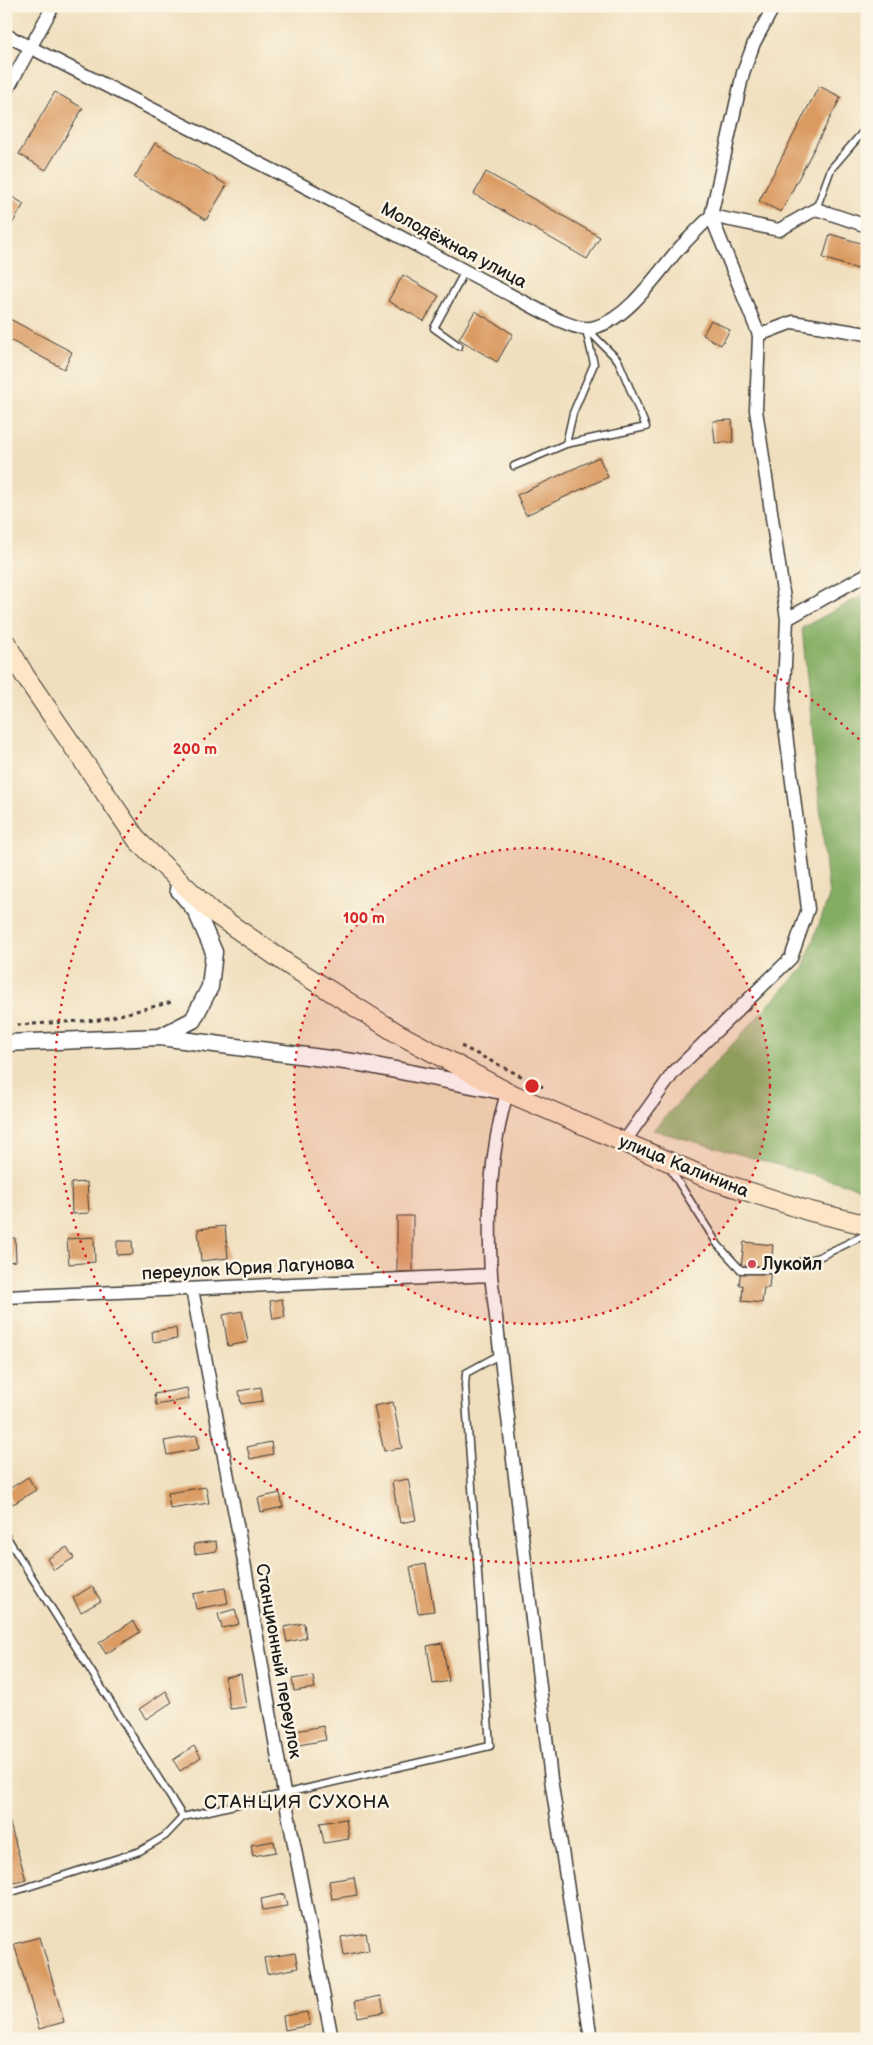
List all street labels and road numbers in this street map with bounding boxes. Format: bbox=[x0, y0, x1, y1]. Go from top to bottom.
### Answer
street label: Молодёжная улица bbox=[377, 198, 531, 293]
street label: улица Калинина bbox=[616, 1131, 752, 1202]
street label: переулок Юрия Лагунова bbox=[141, 1252, 355, 1285]
street label: Станционный переулок bbox=[251, 1562, 306, 1761]

